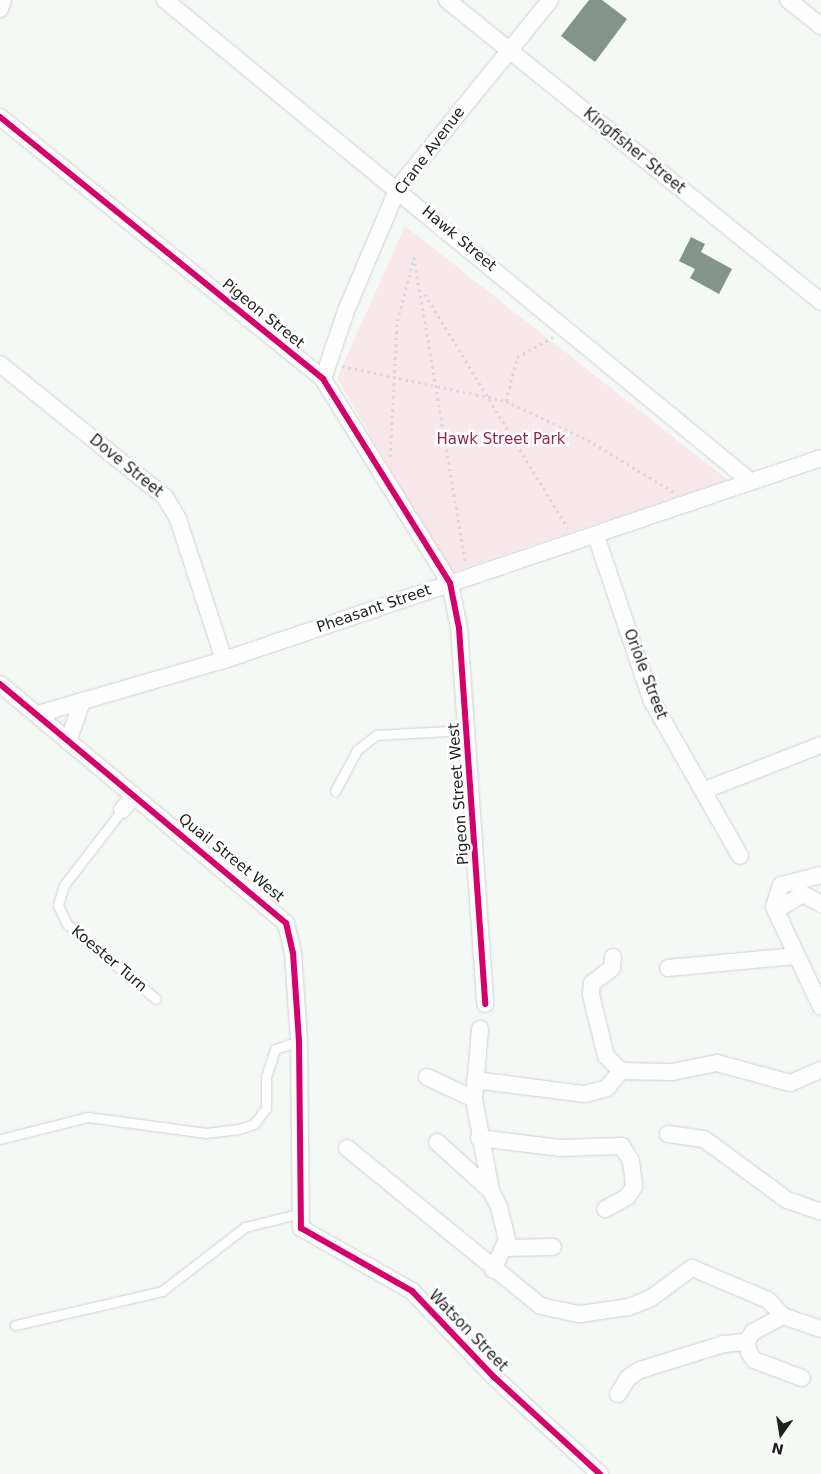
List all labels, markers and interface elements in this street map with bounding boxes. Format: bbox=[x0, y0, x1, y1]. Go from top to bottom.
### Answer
street label: Crane Avenue bbox=[391, 104, 469, 198]
street label: Kingfisher Street bbox=[580, 105, 688, 197]
street label: Hawk Street bbox=[418, 203, 500, 275]
street label: Pigeon Street bbox=[218, 275, 308, 353]
street label: Dove Street bbox=[86, 431, 166, 501]
park label: Hawk Street Park bbox=[437, 431, 565, 449]
street label: Pheasant Street bbox=[314, 581, 434, 637]
street label: Oriole Street bbox=[620, 626, 670, 722]
street label: Pigeon Street West bbox=[445, 722, 473, 866]
street label: Quail Street West bbox=[174, 810, 288, 906]
street label: Koester Turn bbox=[68, 922, 150, 996]
street label: Watson Street bbox=[425, 1287, 511, 1375]
north arrow bbox=[756, 1409, 806, 1459]
text: N bbox=[770, 1440, 785, 1458]

